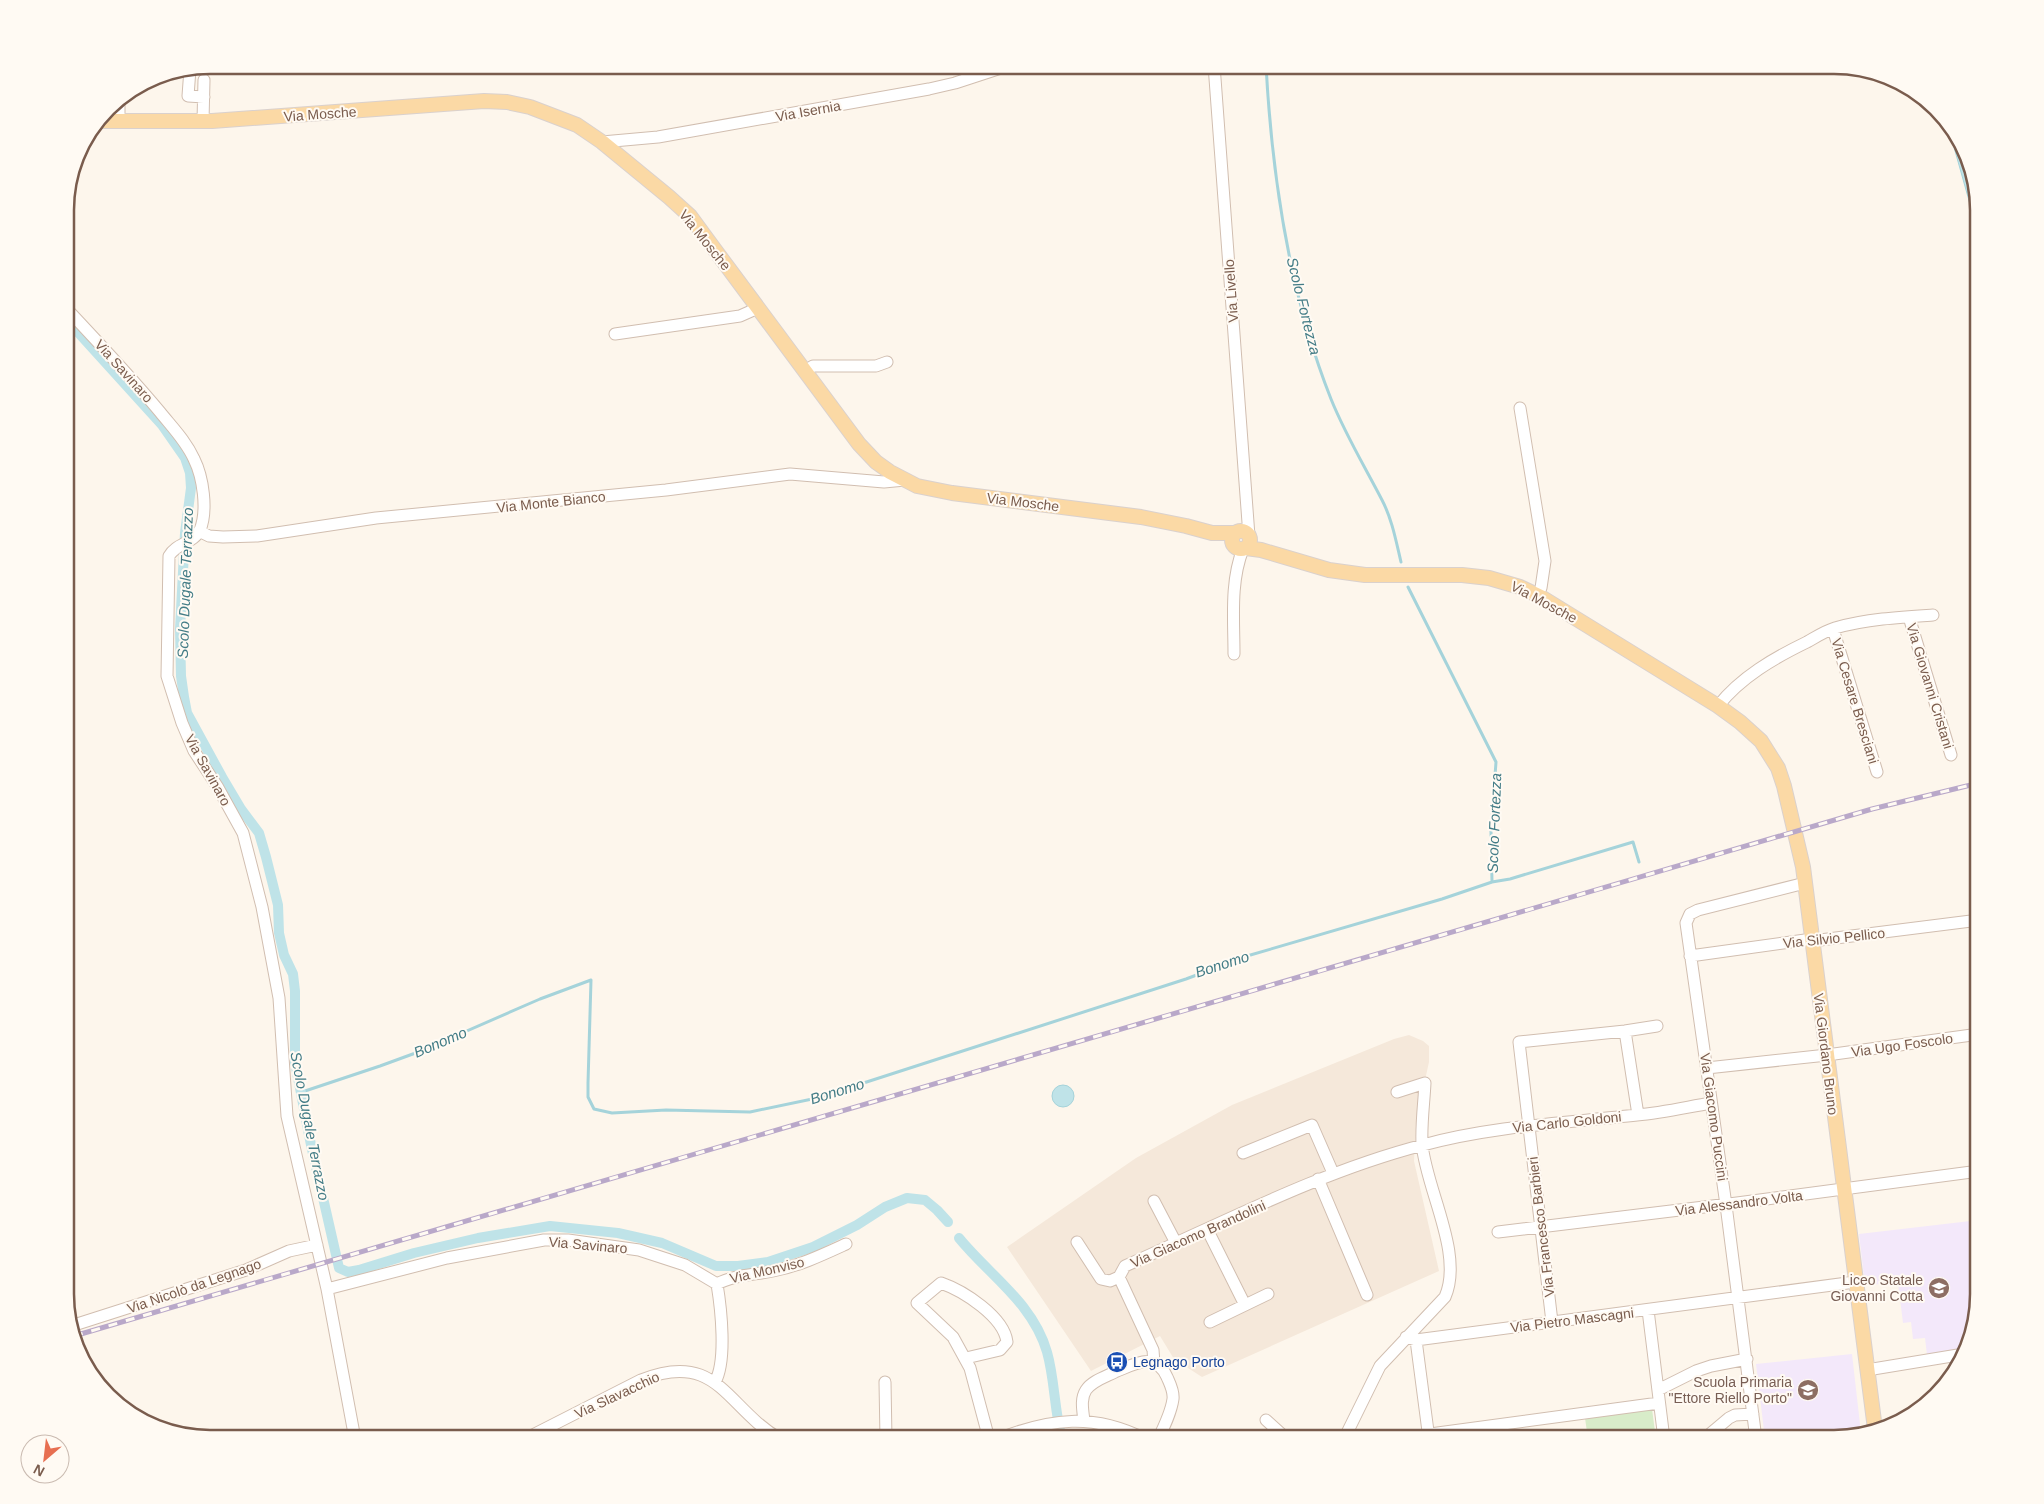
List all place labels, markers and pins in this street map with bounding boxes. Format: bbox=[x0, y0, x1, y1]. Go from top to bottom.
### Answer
place label: Liceo Statale Giovanni Cotta bbox=[1830, 1272, 1923, 1304]
school or university icon: Liceo Statale Giovanni Cotta bbox=[1927, 1276, 1951, 1300]
bus stop icon: Legnago Porto bbox=[1105, 1350, 1129, 1374]
place label: Legnago Porto bbox=[1133, 1354, 1225, 1370]
place label: Scuola Primaria "Ettore Riello Porto" bbox=[1668, 1374, 1792, 1406]
school or university icon: Scuola Primaria "Ettore Riello Porto" bbox=[1796, 1378, 1820, 1402]

